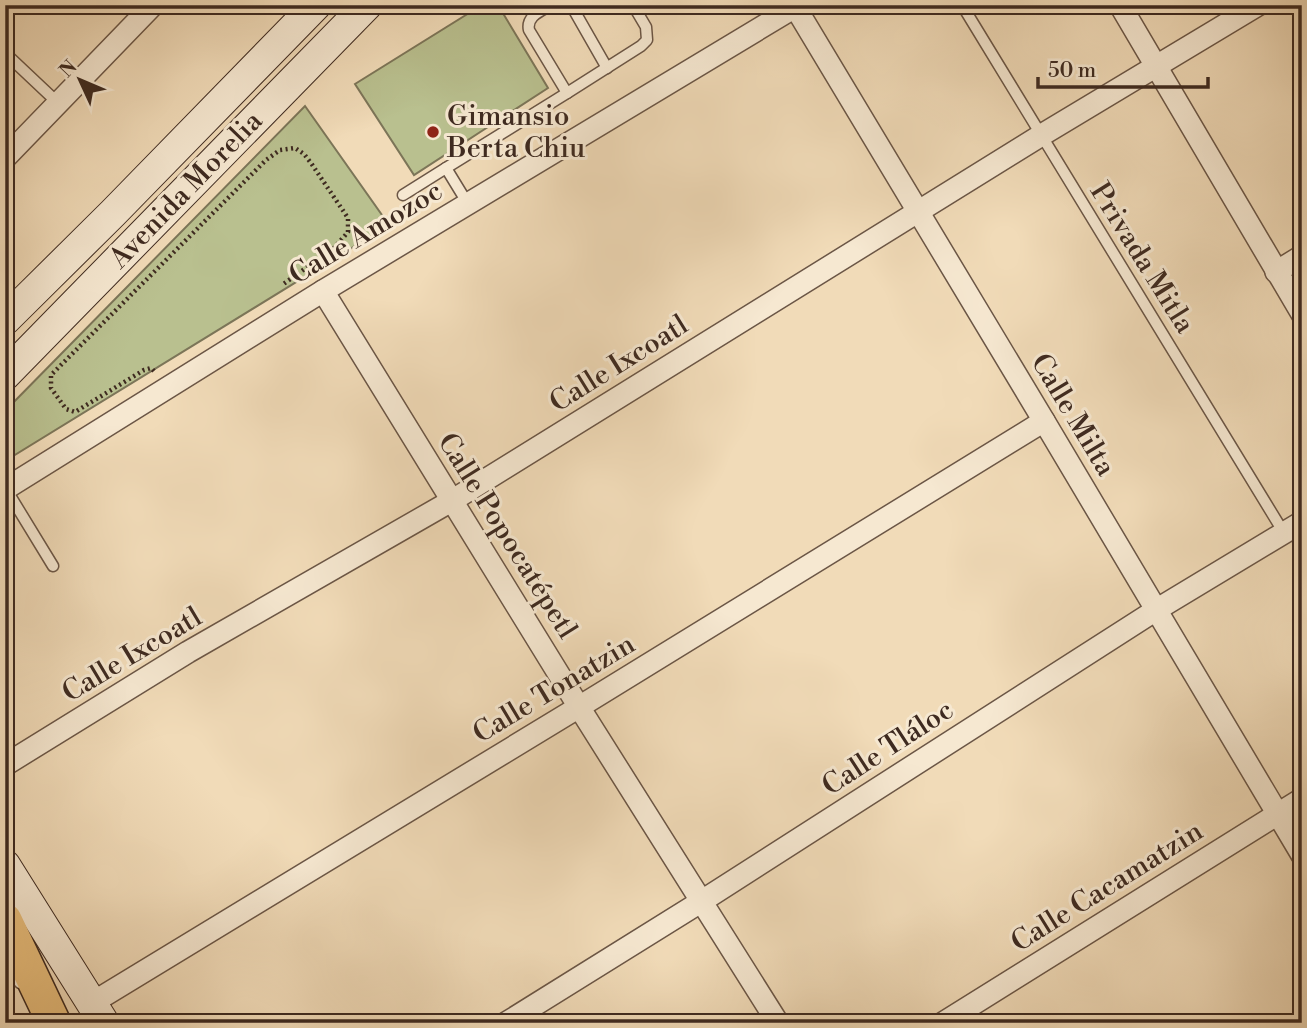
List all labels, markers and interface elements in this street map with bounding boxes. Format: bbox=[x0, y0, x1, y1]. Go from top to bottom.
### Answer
north arrow bbox=[46, 46, 116, 116]
scale bar bbox=[1038, 46, 1207, 90]
text: N bbox=[55, 55, 82, 83]
text: 50 m bbox=[1048, 58, 1096, 84]
place label: Gimansio Berta Chiu bbox=[446, 99, 585, 166]
street label: Avenida Morelia bbox=[101, 103, 271, 277]
marker: Gimansio Berta Chiu bbox=[425, 124, 441, 140]
street label: Calle Amozoc bbox=[283, 174, 449, 292]
street label: Privada Mitla bbox=[1082, 176, 1203, 341]
street label: Calle Ixcoatl bbox=[543, 308, 695, 420]
street label: Calle Milta bbox=[1023, 347, 1124, 483]
street label: Calle Popocatépetl bbox=[430, 427, 584, 645]
street label: Calle Ixcoatl bbox=[56, 600, 208, 710]
street label: Calle Tonatzin bbox=[467, 627, 642, 751]
street label: Calle Tláloc bbox=[816, 693, 960, 803]
street label: Calle Cacamatzin bbox=[1005, 814, 1210, 960]

